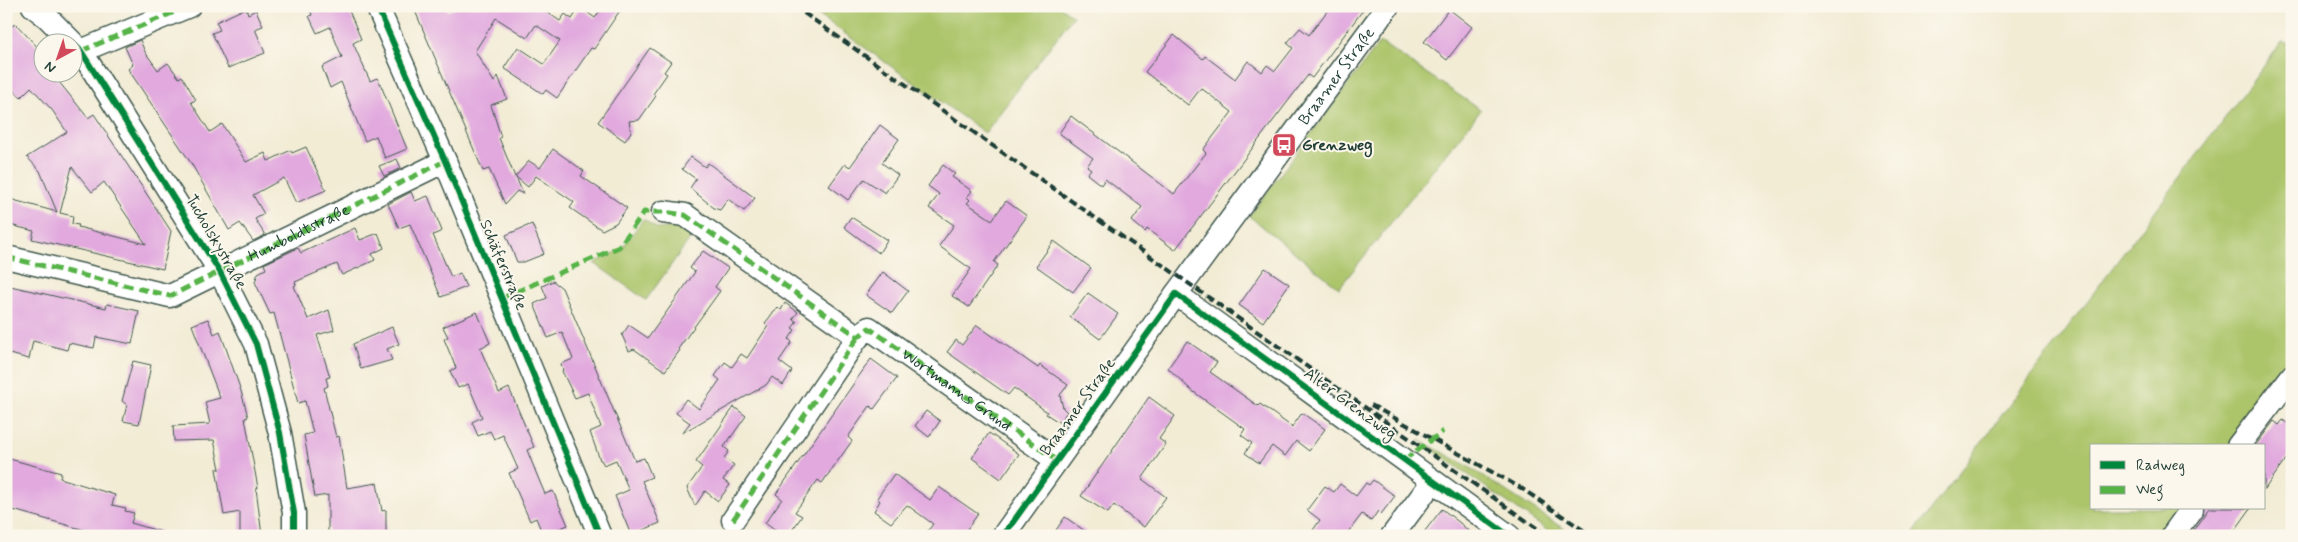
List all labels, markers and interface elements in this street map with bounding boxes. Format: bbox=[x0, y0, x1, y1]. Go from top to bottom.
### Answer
street label: Braamer Straße bbox=[1293, 23, 1379, 129]
north arrow bbox=[32, 32, 82, 82]
text: N bbox=[41, 57, 60, 77]
bus stop icon: Grenzweg bbox=[1271, 132, 1297, 158]
place label: Grenzweg bbox=[1302, 135, 1372, 158]
street label: Tucholskystraße bbox=[180, 191, 252, 293]
street label: Humboldtstraße bbox=[245, 199, 353, 267]
street label: Schäferstraße bbox=[474, 216, 532, 314]
street label: Wortmanns Grund bbox=[897, 344, 1016, 436]
street label: Braamer Straße bbox=[1035, 354, 1121, 460]
street label: Alter Grenzweg bbox=[1299, 363, 1401, 446]
legend bbox=[2090, 444, 2266, 510]
text: Radweg bbox=[2136, 456, 2185, 476]
text: Weg bbox=[2136, 480, 2163, 501]

